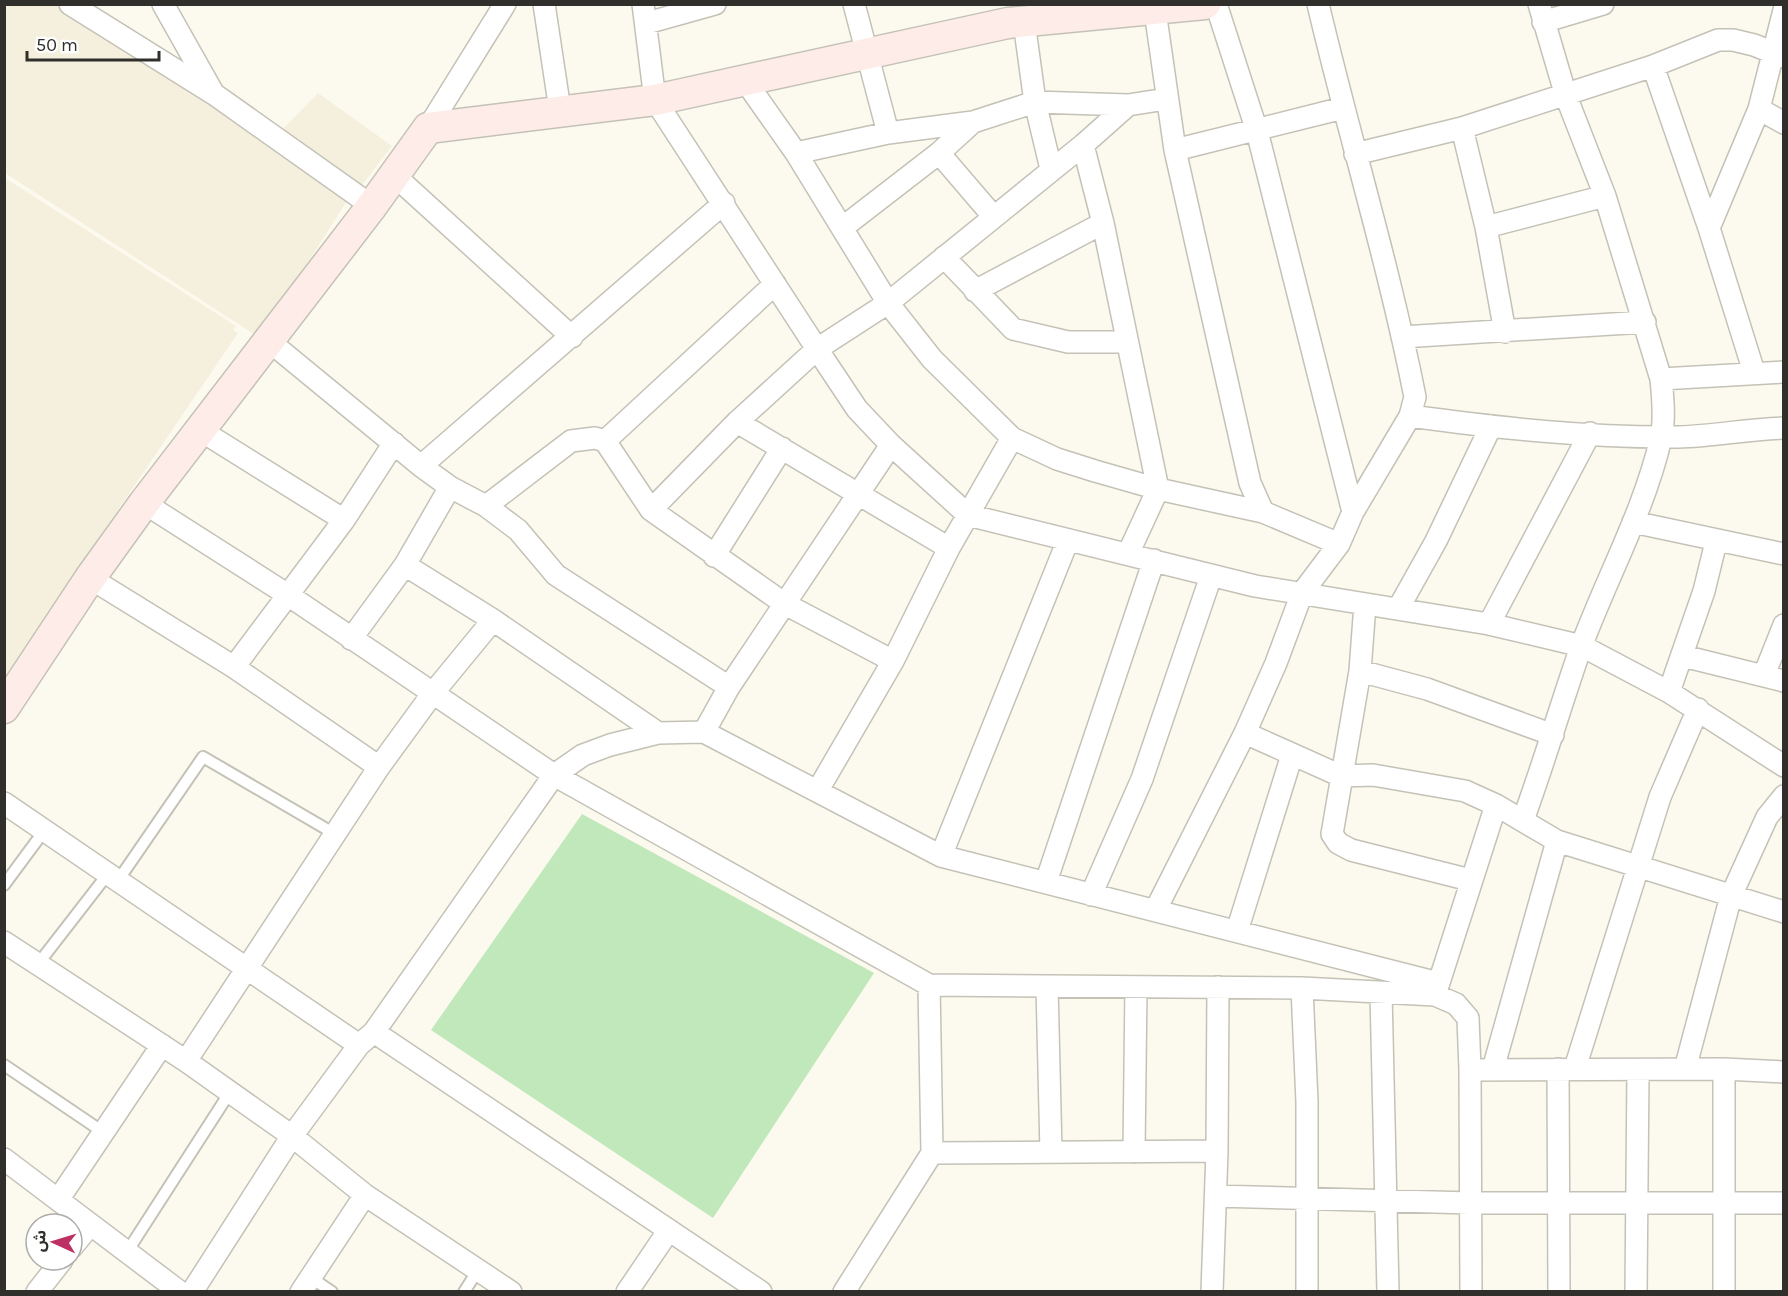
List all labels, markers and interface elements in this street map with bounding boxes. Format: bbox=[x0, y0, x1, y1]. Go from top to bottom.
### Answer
scale bar bbox=[27, 24, 159, 62]
text: 50 m bbox=[36, 34, 78, 56]
north arrow bbox=[24, 1212, 84, 1272]
text: ش bbox=[29, 1229, 50, 1253]

